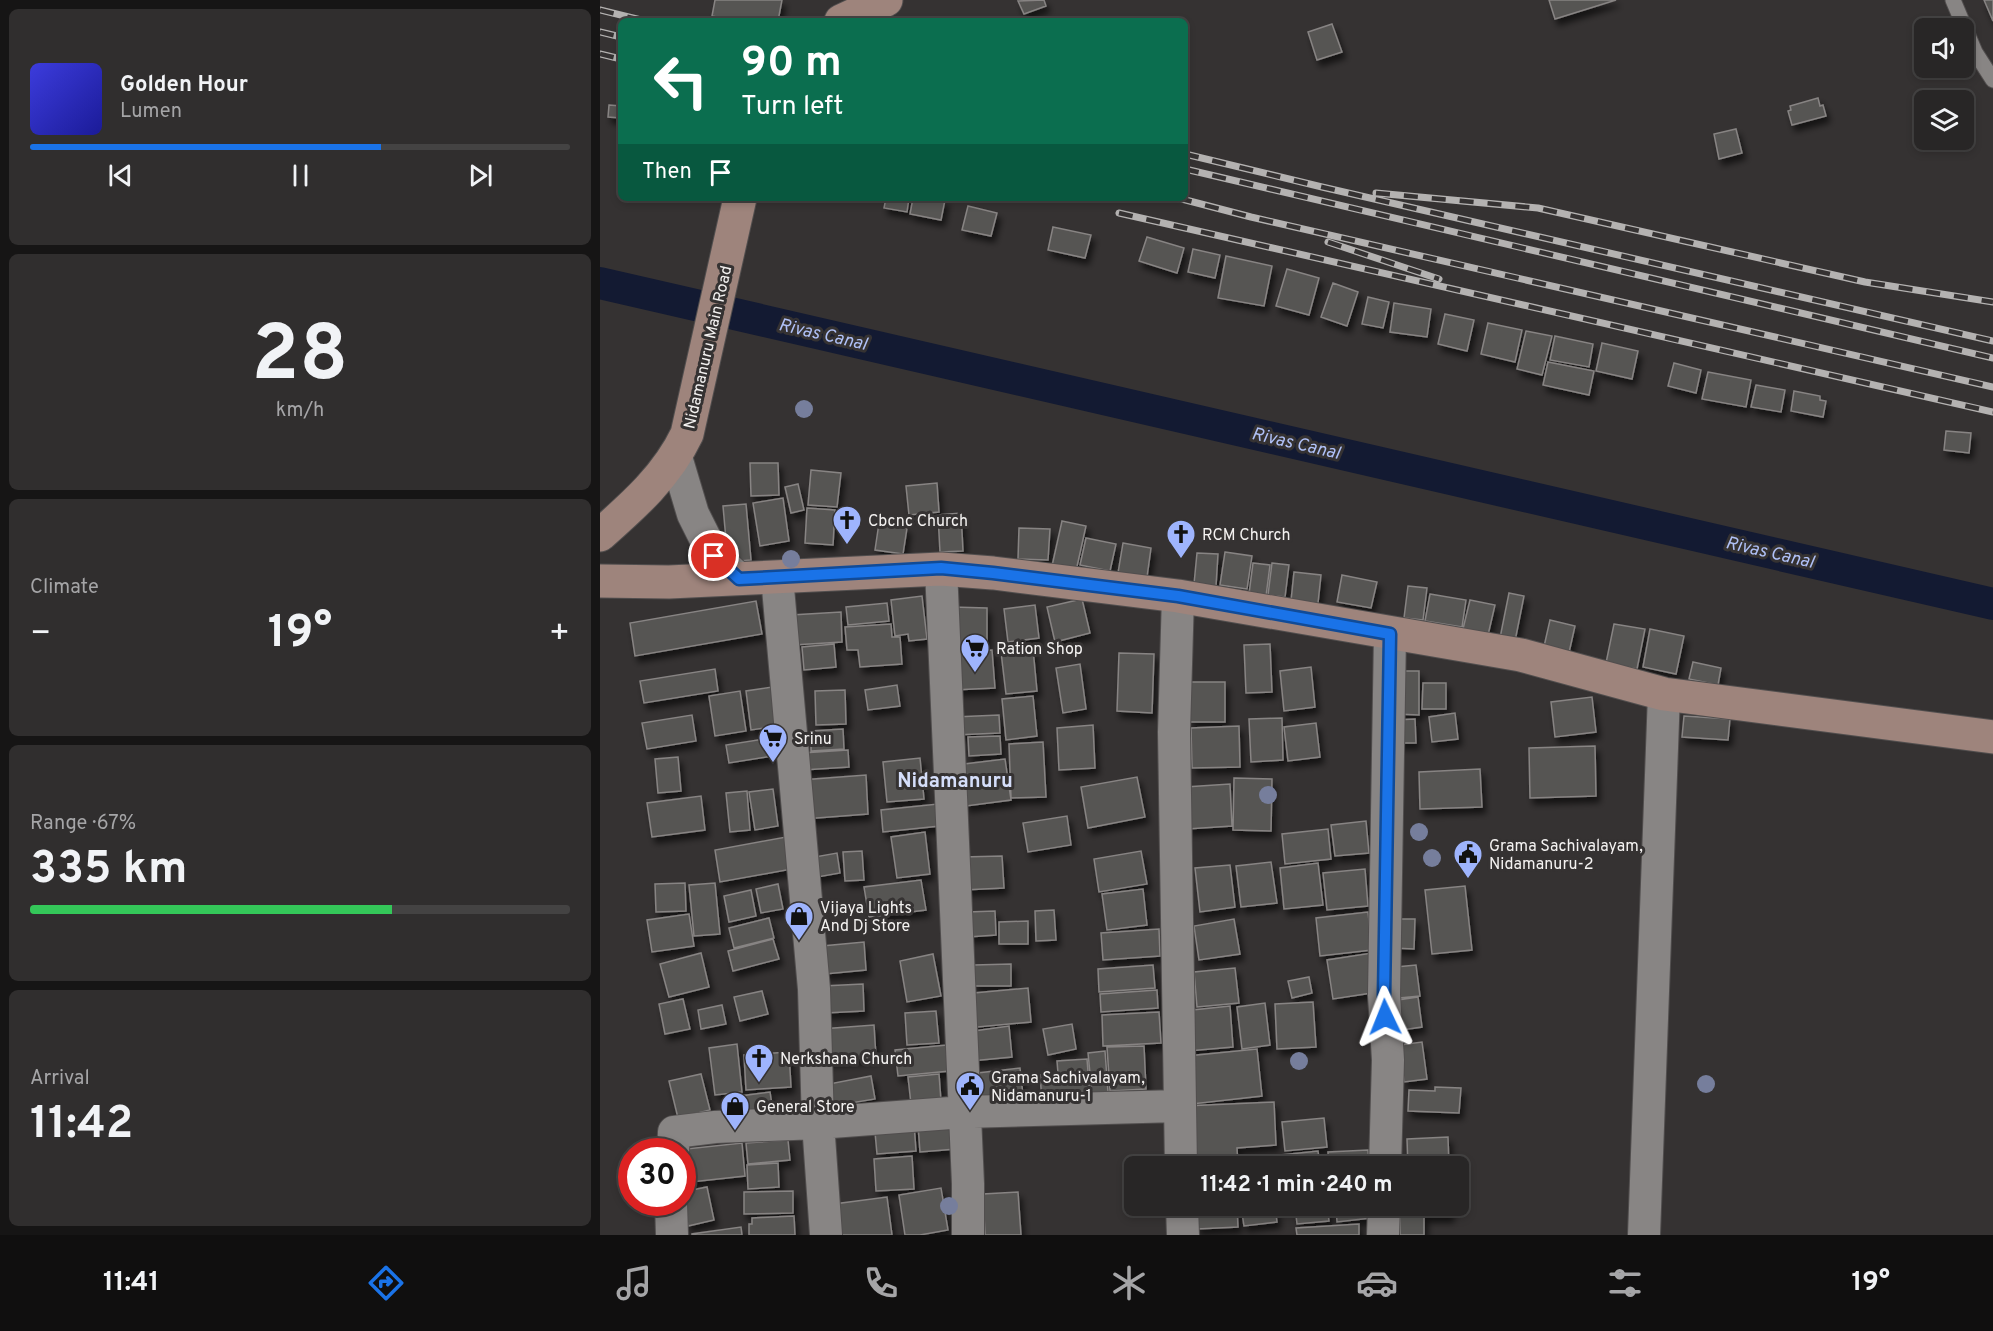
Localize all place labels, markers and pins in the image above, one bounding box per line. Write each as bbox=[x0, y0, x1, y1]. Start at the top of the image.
church icon: Cbcnc Church bbox=[831, 504, 863, 546]
place label: Cbcnc Church bbox=[868, 512, 968, 532]
church icon: RCM Church bbox=[1165, 518, 1197, 560]
place label: RCM Church bbox=[1202, 526, 1291, 546]
pin bbox=[688, 530, 739, 581]
supermarket icon: Ration Shop bbox=[959, 632, 991, 674]
place label: Ration Shop bbox=[996, 640, 1083, 660]
supermarket icon: Srinu bbox=[757, 722, 789, 764]
place label: Srinu bbox=[794, 730, 832, 750]
place label: Grama Sachivalayam, Nidamanuru-2 bbox=[1489, 837, 1643, 875]
public building icon: Grama Sachivalayam, Nidamanuru-2 bbox=[1452, 838, 1484, 880]
place label: Vijaya Lights And Dj Store bbox=[820, 899, 912, 937]
shop icon: Vijaya Lights And Dj Store bbox=[783, 900, 815, 942]
church icon: Nerkshana Church bbox=[743, 1042, 775, 1084]
place label: Nerkshana Church bbox=[780, 1050, 912, 1070]
place label: Grama Sachivalayam, Nidamanuru-1 bbox=[991, 1069, 1145, 1107]
public building icon: Grama Sachivalayam, Nidamanuru-1 bbox=[954, 1070, 986, 1112]
shop icon: General Store bbox=[719, 1090, 751, 1132]
place label: General Store bbox=[756, 1098, 855, 1118]

